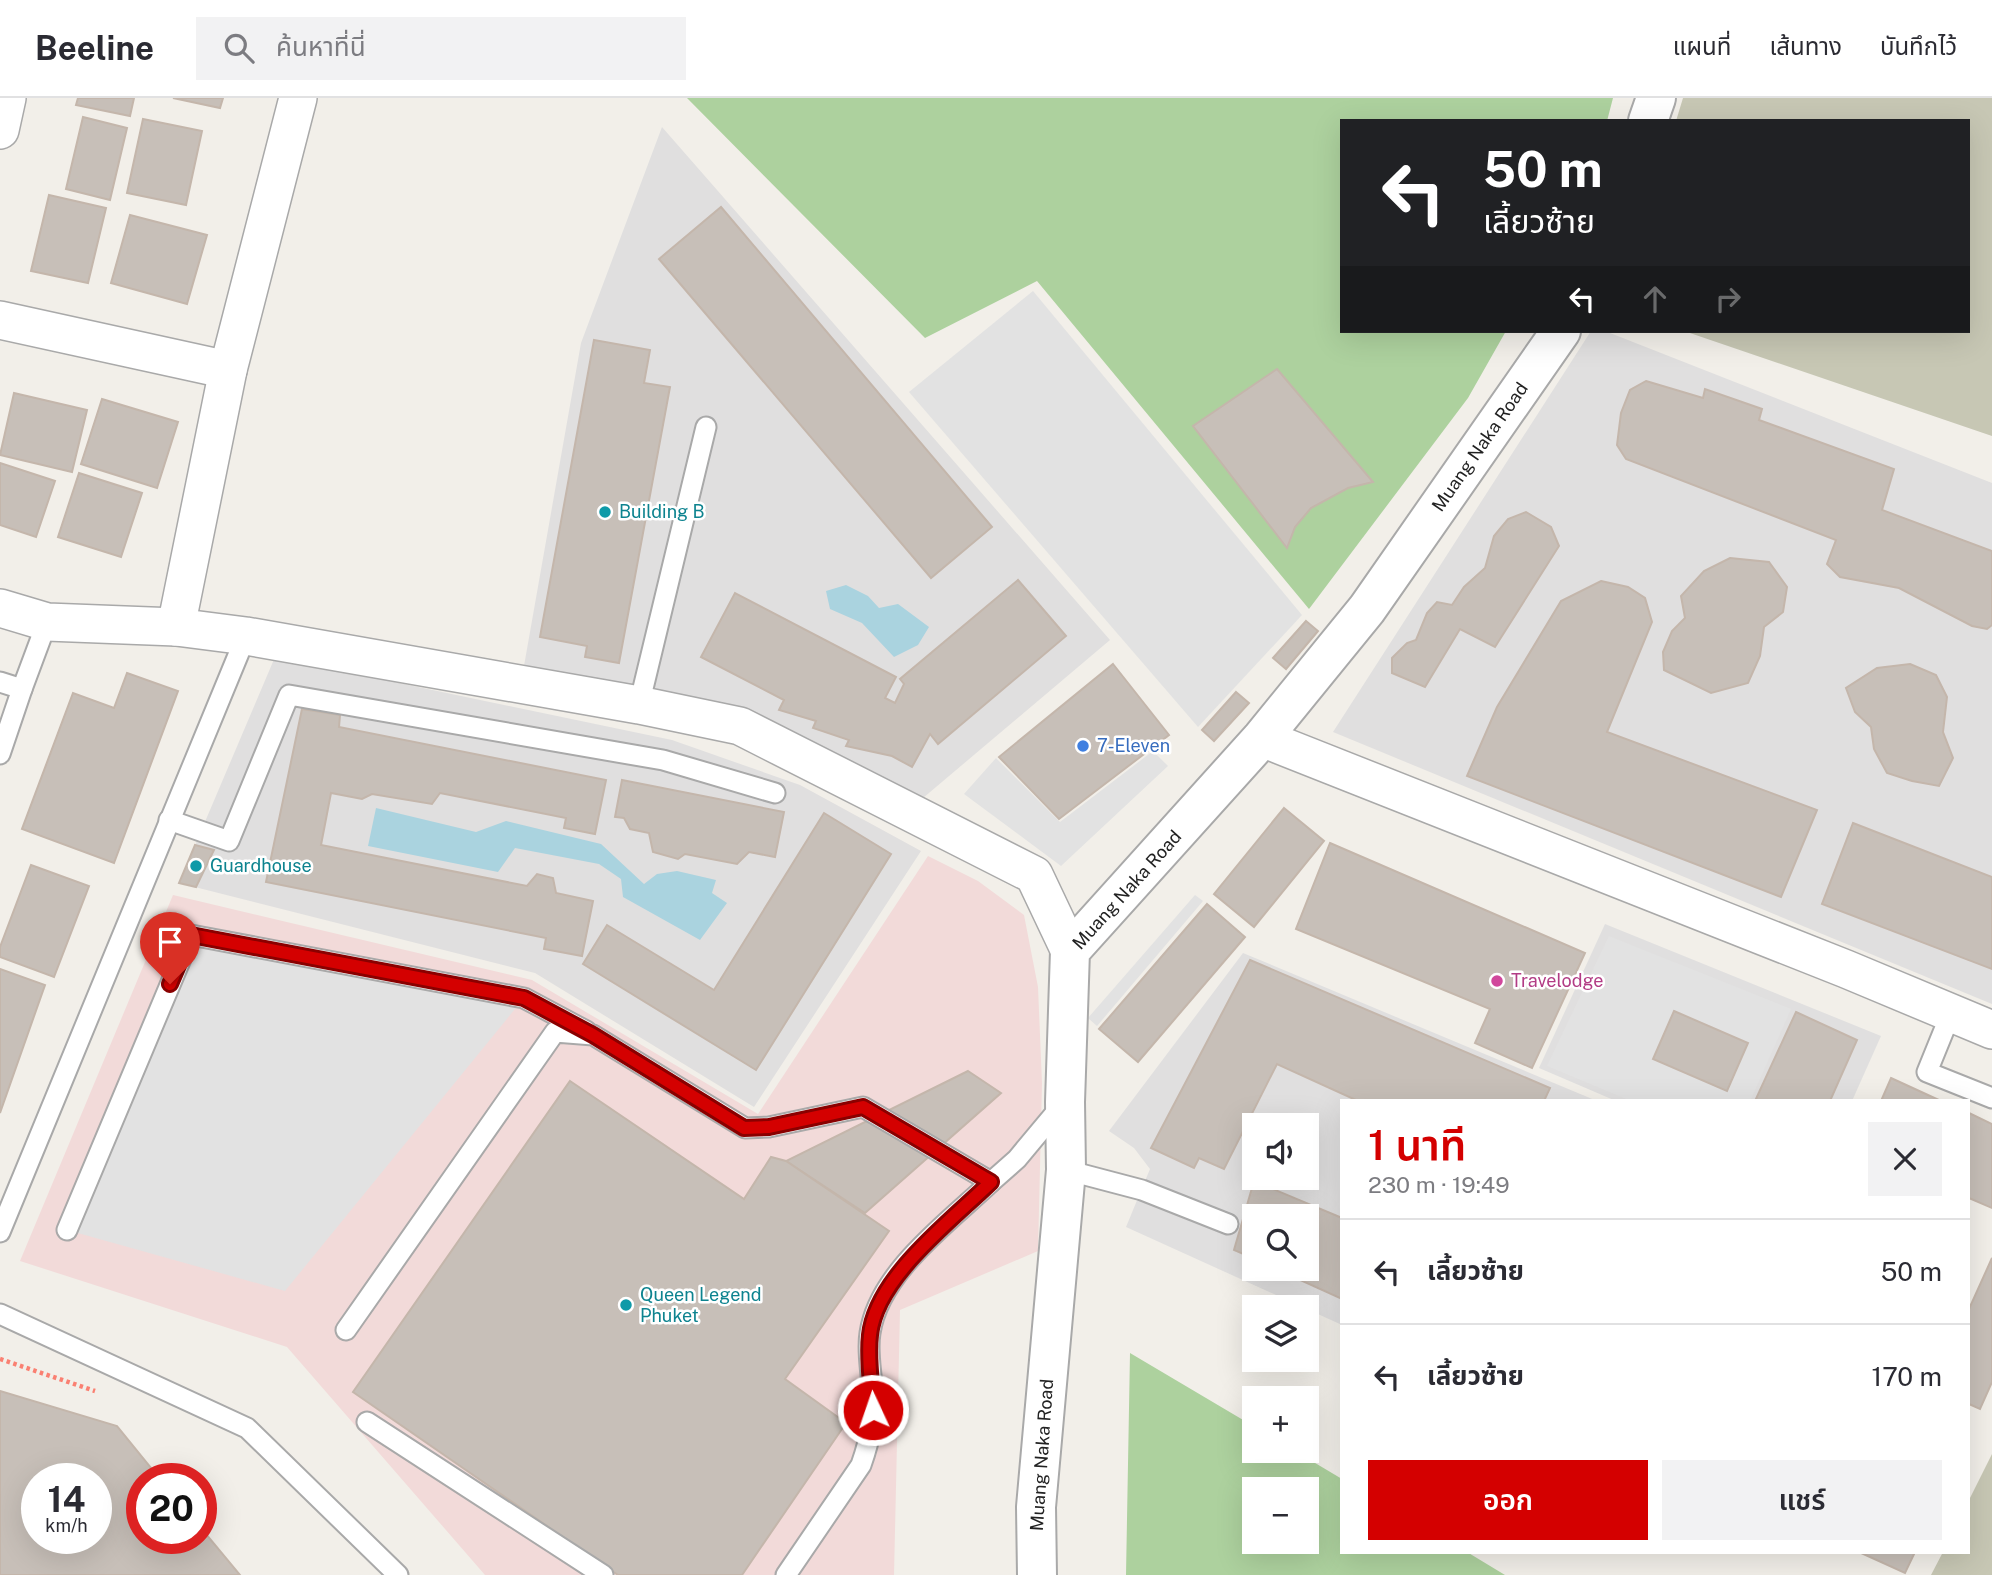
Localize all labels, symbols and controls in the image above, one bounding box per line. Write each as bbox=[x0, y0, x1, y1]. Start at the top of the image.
search box bbox=[196, 17, 686, 80]
text: Beeline bbox=[35, 29, 154, 67]
icon: search bbox=[220, 29, 258, 67]
text: ค้นหาที่นี่ bbox=[276, 31, 366, 62]
text: แผนที่ bbox=[1673, 32, 1731, 60]
text: เส้นทาง bbox=[1769, 32, 1842, 60]
text: บันทึกไว้ bbox=[1880, 32, 1957, 60]
text: 50 m bbox=[1483, 140, 1603, 198]
icon: left bbox=[1368, 147, 1459, 238]
text: เลี้ยวซ้าย bbox=[1483, 203, 1595, 240]
icon: left bbox=[1563, 280, 1601, 318]
icon: ahead bbox=[1636, 280, 1674, 318]
icon: right bbox=[1709, 280, 1747, 318]
street label: Muang Naka Road bbox=[1427, 378, 1532, 515]
place label: Building B bbox=[619, 501, 705, 522]
marker: Building B bbox=[597, 504, 613, 520]
place label: 7-Eleven bbox=[1097, 735, 1170, 756]
marker: 7-Eleven bbox=[1075, 738, 1091, 754]
street label: Muang Naka Road bbox=[1068, 826, 1185, 953]
place label: Guardhouse bbox=[210, 855, 312, 876]
marker: Guardhouse bbox=[188, 858, 204, 874]
pin bbox=[140, 912, 200, 984]
icon: arrive bbox=[151, 923, 189, 961]
place label: Travelodge bbox=[1511, 970, 1604, 991]
marker: Travelodge bbox=[1489, 973, 1505, 989]
map controls bbox=[1242, 1113, 1319, 1554]
button: sound bbox=[1242, 1113, 1319, 1190]
text: 1 นาที bbox=[1368, 1120, 1466, 1169]
button: close bbox=[1868, 1122, 1942, 1196]
text: 230 m · 19:49 bbox=[1368, 1171, 1510, 1198]
button: search bbox=[1242, 1204, 1319, 1281]
icon: left bbox=[1368, 1253, 1406, 1291]
text: เลี้ยวซ้าย bbox=[1427, 1255, 1524, 1286]
text: 50 m bbox=[1881, 1256, 1942, 1287]
place label: Queen Legend Phuket bbox=[640, 1284, 761, 1326]
button: layers bbox=[1242, 1295, 1319, 1372]
marker: Queen Legend Phuket bbox=[618, 1297, 634, 1313]
icon: left bbox=[1368, 1358, 1406, 1396]
text: เลี้ยวซ้าย bbox=[1427, 1360, 1524, 1391]
text: 170 m bbox=[1872, 1361, 1942, 1392]
position arrow bbox=[836, 1373, 910, 1447]
street label: Muang Naka Road bbox=[1026, 1378, 1057, 1532]
button: + bbox=[1242, 1386, 1319, 1463]
button: ออก bbox=[1368, 1460, 1648, 1540]
button: แชร์ bbox=[1662, 1460, 1942, 1540]
speed limit sign: 20 bbox=[126, 1463, 217, 1554]
button: − bbox=[1242, 1477, 1319, 1554]
text: 14 bbox=[48, 1479, 85, 1520]
text: km/h bbox=[45, 1515, 88, 1536]

